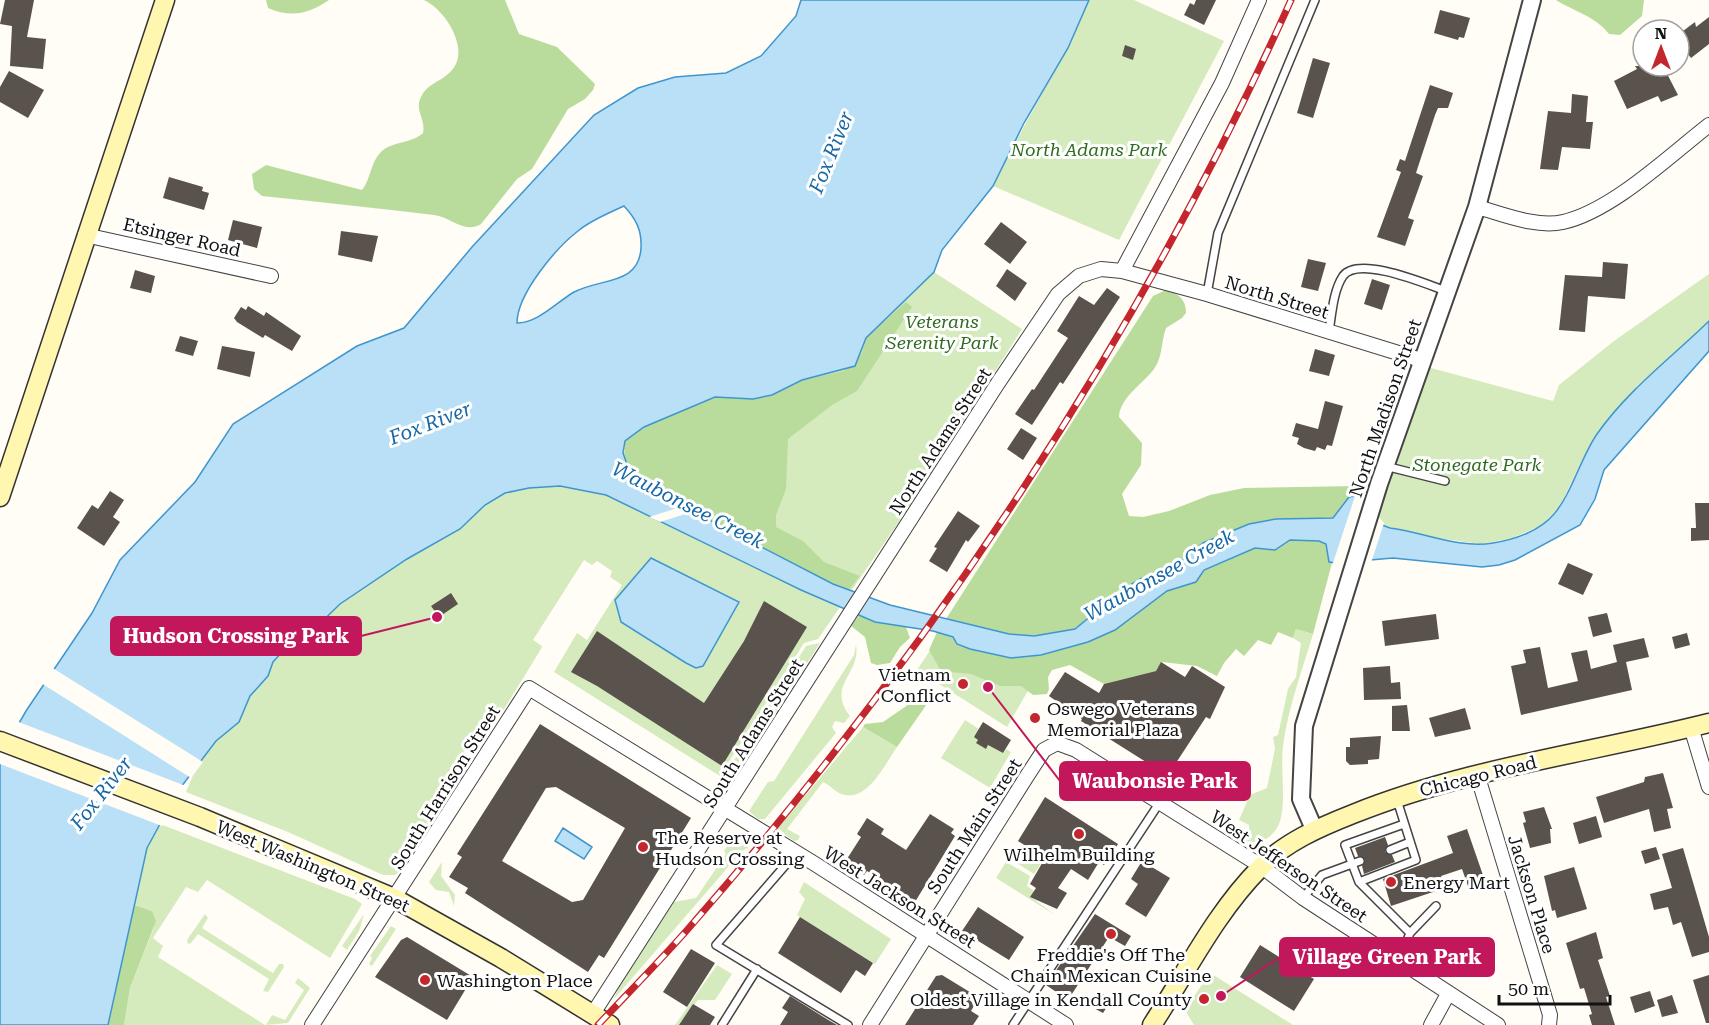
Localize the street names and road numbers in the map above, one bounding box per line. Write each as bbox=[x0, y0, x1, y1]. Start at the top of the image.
street label: Etsinger Road bbox=[121, 213, 243, 261]
street label: North Street bbox=[1223, 271, 1332, 323]
street label: North Madison Street bbox=[1345, 316, 1425, 500]
street label: North Adams Street bbox=[885, 363, 995, 518]
street label: South Adams Street bbox=[699, 654, 808, 811]
street label: South Harrison Street bbox=[386, 701, 504, 873]
street label: Chicago Road bbox=[1417, 751, 1539, 801]
street label: South Main Street bbox=[922, 754, 1026, 898]
street label: West Jefferson Street bbox=[1207, 806, 1372, 926]
street label: West Washington Street bbox=[213, 816, 413, 916]
street label: Jackson Place bbox=[1504, 832, 1560, 956]
street label: West Jackson Street bbox=[820, 842, 980, 952]

